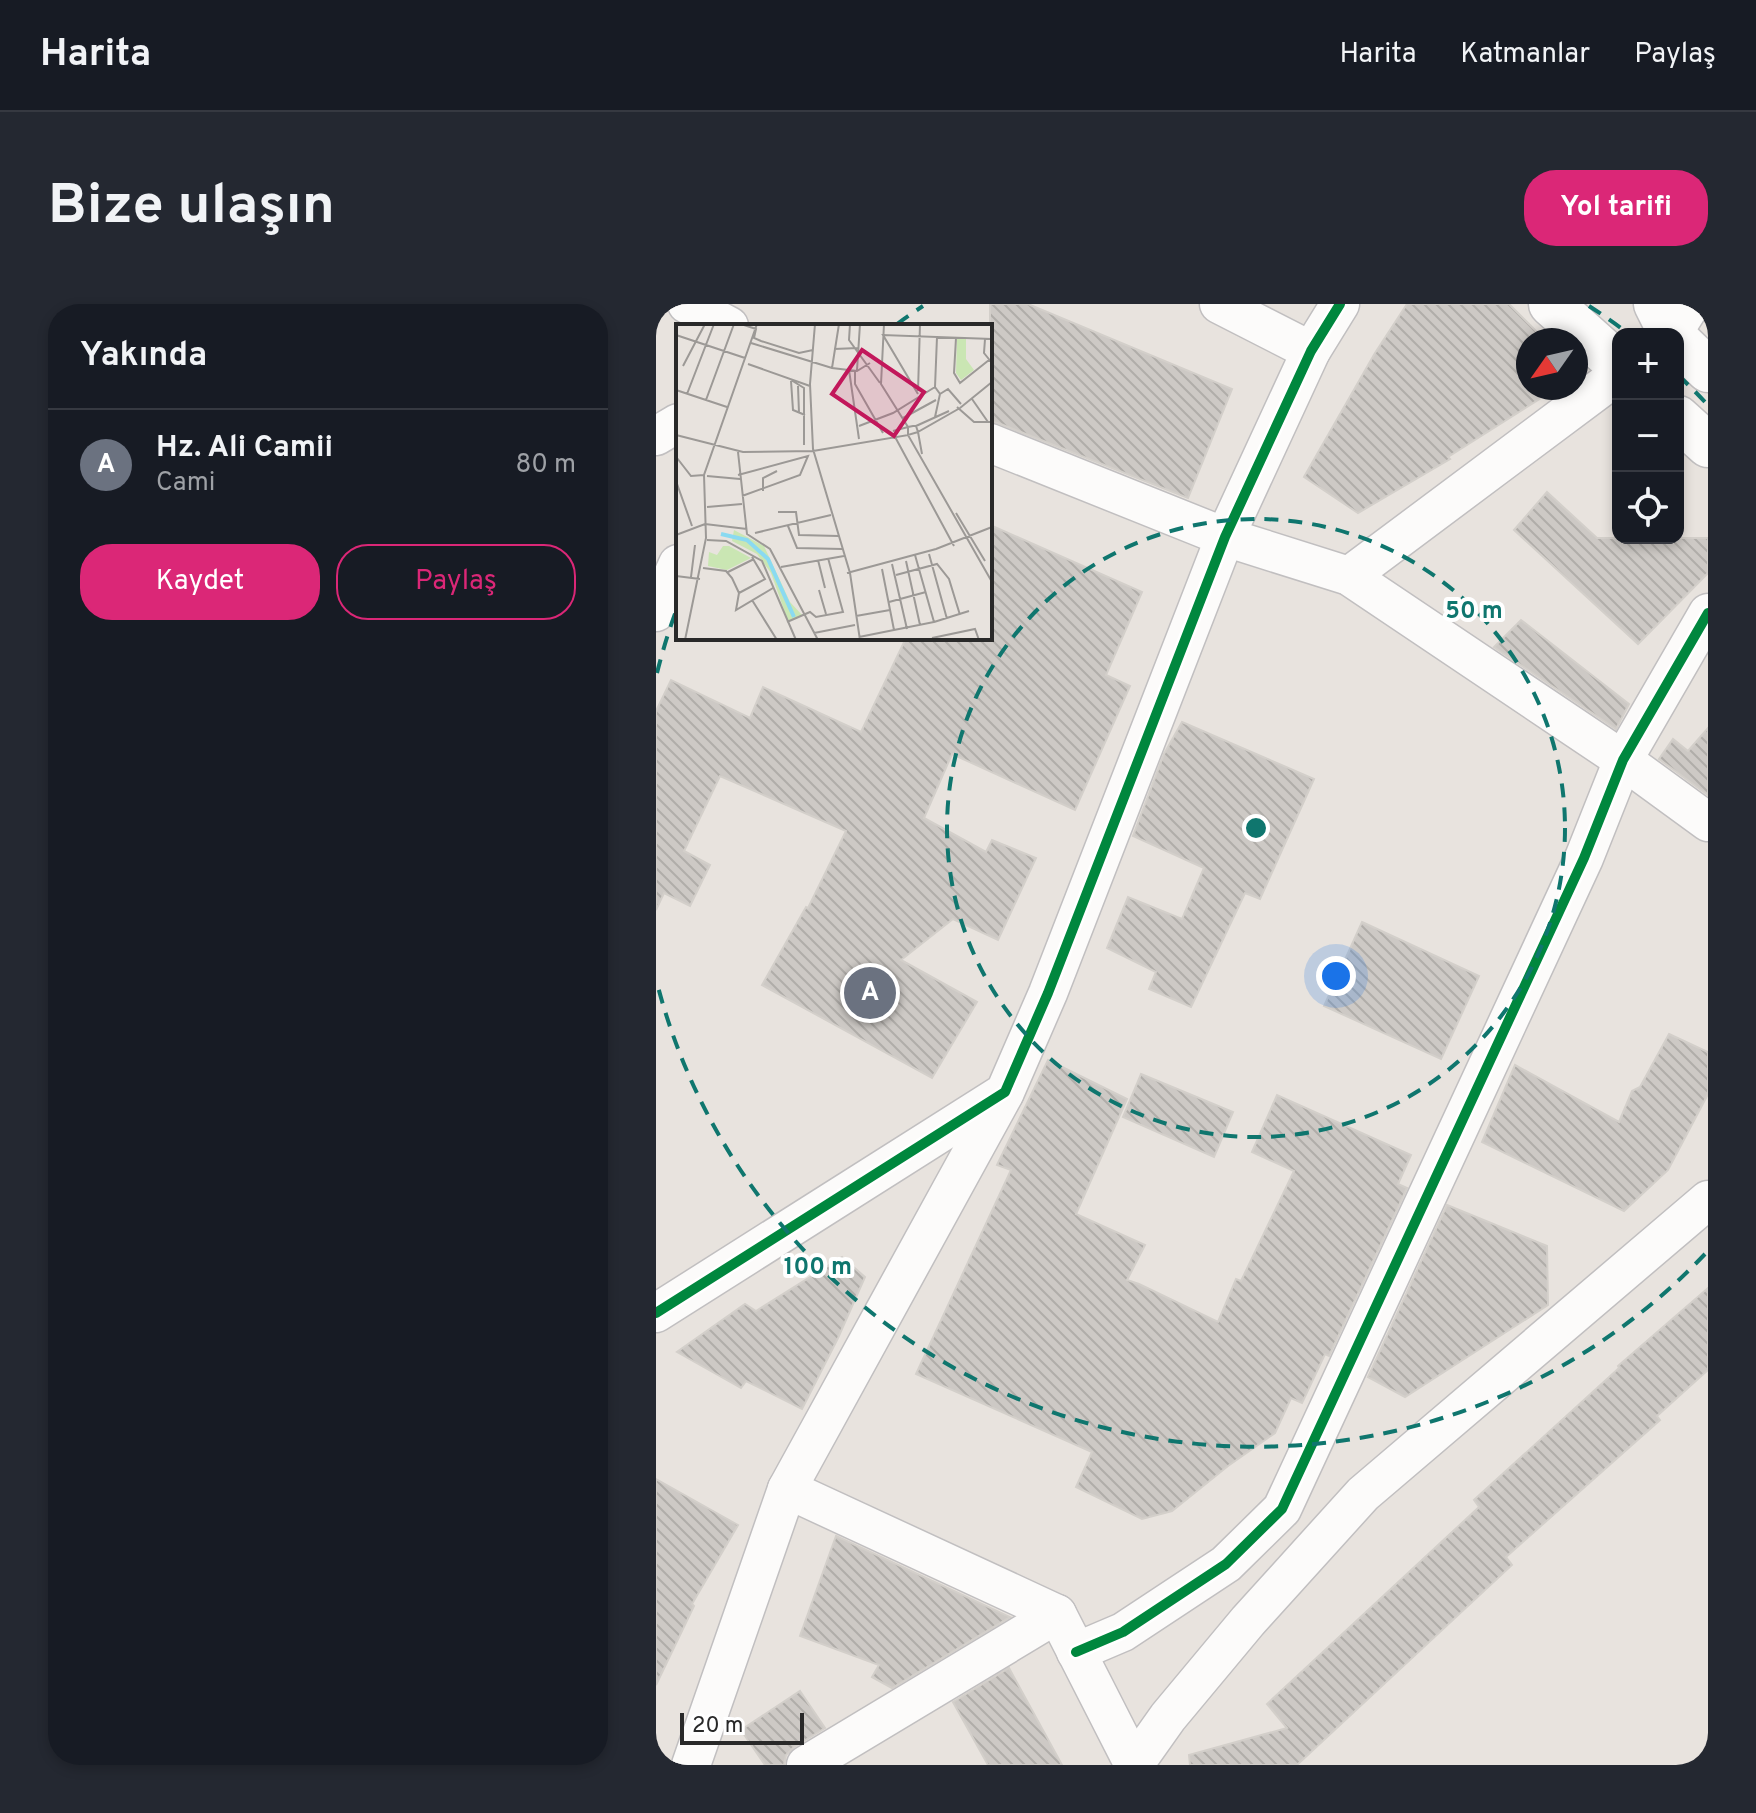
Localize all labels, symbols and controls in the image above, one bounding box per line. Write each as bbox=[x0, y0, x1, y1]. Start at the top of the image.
text: Harita bbox=[40, 31, 151, 80]
text: Harita bbox=[1340, 37, 1416, 73]
text: Katmanlar bbox=[1460, 37, 1590, 73]
text: Paylaş bbox=[1634, 37, 1716, 73]
button: Yol tarifi bbox=[1524, 170, 1708, 246]
text: Bize ulaşın bbox=[48, 173, 335, 243]
inset map bbox=[676, 324, 992, 640]
north arrow bbox=[1516, 328, 1588, 400]
map controls bbox=[1612, 328, 1684, 544]
button: + bbox=[1612, 328, 1684, 400]
text: Yakında bbox=[80, 335, 207, 378]
button: − bbox=[1612, 400, 1684, 472]
text: Hz. Ali Camii bbox=[156, 430, 333, 467]
text: A bbox=[97, 449, 115, 482]
text: 80 m bbox=[516, 449, 576, 482]
text: Cami bbox=[156, 467, 215, 500]
button: locate bbox=[1612, 472, 1684, 544]
button: Kaydet bbox=[80, 544, 320, 620]
button: Paylaş bbox=[336, 544, 576, 620]
text: 50 m bbox=[1445, 597, 1503, 627]
centre of rings bbox=[1242, 814, 1270, 842]
your location bbox=[1316, 956, 1356, 996]
pin: A bbox=[844, 963, 896, 1023]
text: 100 m bbox=[784, 1253, 852, 1283]
scale bar bbox=[680, 1709, 804, 1745]
text: 20 m bbox=[692, 1713, 743, 1740]

